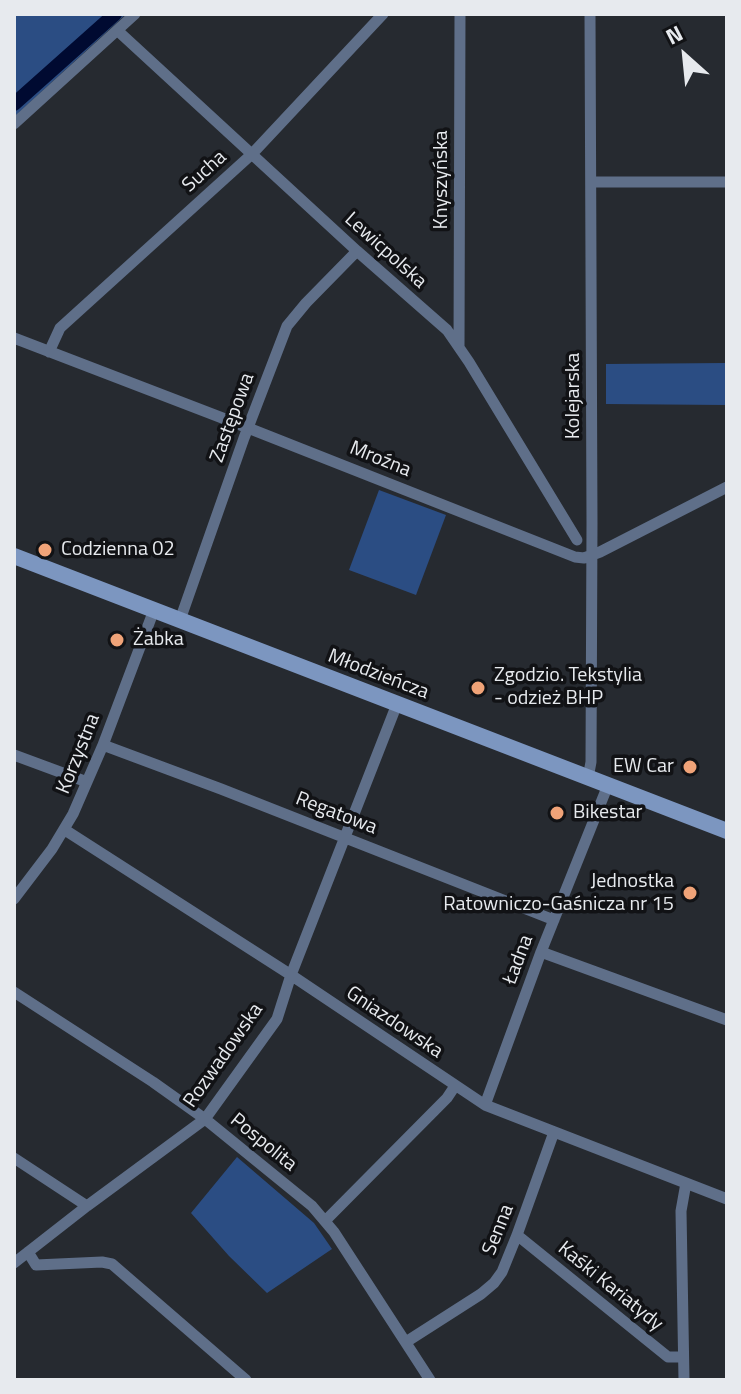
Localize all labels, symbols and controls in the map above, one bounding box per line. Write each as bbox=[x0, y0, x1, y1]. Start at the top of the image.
north arrow bbox=[645, 16, 725, 96]
text: N bbox=[660, 16, 689, 53]
street label: Knyszyńska bbox=[430, 130, 454, 230]
street label: Sucha bbox=[178, 146, 232, 198]
street label: Lewicpolska bbox=[339, 208, 431, 294]
street label: Kolejarska bbox=[562, 353, 586, 439]
street label: Zastępowa bbox=[206, 370, 260, 466]
street label: Mroźna bbox=[346, 437, 414, 483]
place label: Codzienna 02 bbox=[61, 538, 175, 562]
marker: Codzienna 02 bbox=[36, 541, 54, 559]
place label: Żabka bbox=[133, 628, 184, 652]
marker: Żabka bbox=[108, 631, 126, 649]
street label: Młodzieńcza bbox=[324, 645, 432, 705]
place label: Zgodzio. Tekstylia - odzież BHP bbox=[494, 664, 642, 711]
marker: Zgodzio. Tekstylia - odzież BHP bbox=[469, 679, 487, 697]
street label: Korzystna bbox=[52, 710, 106, 798]
place label: EW Car bbox=[613, 755, 674, 779]
marker: EW Car bbox=[681, 758, 699, 776]
street label: Regatowa bbox=[292, 788, 380, 840]
place label: Bikestar bbox=[573, 801, 642, 825]
marker: Bikestar bbox=[548, 804, 566, 822]
place label: Jednostka Ratowniczo-Gaśnicza nr 15 bbox=[443, 870, 674, 917]
marker: Jednostka Ratowniczo-Gaśnicza nr 15 bbox=[681, 884, 699, 902]
street label: Ładna bbox=[499, 932, 539, 988]
street label: Gniazdowska bbox=[341, 982, 447, 1064]
street label: Rozwadowska bbox=[179, 999, 269, 1113]
street label: Pospolita bbox=[225, 1109, 301, 1177]
street label: Senna bbox=[478, 1201, 520, 1259]
street label: Kaśki Kariatydy bbox=[553, 1237, 667, 1337]

